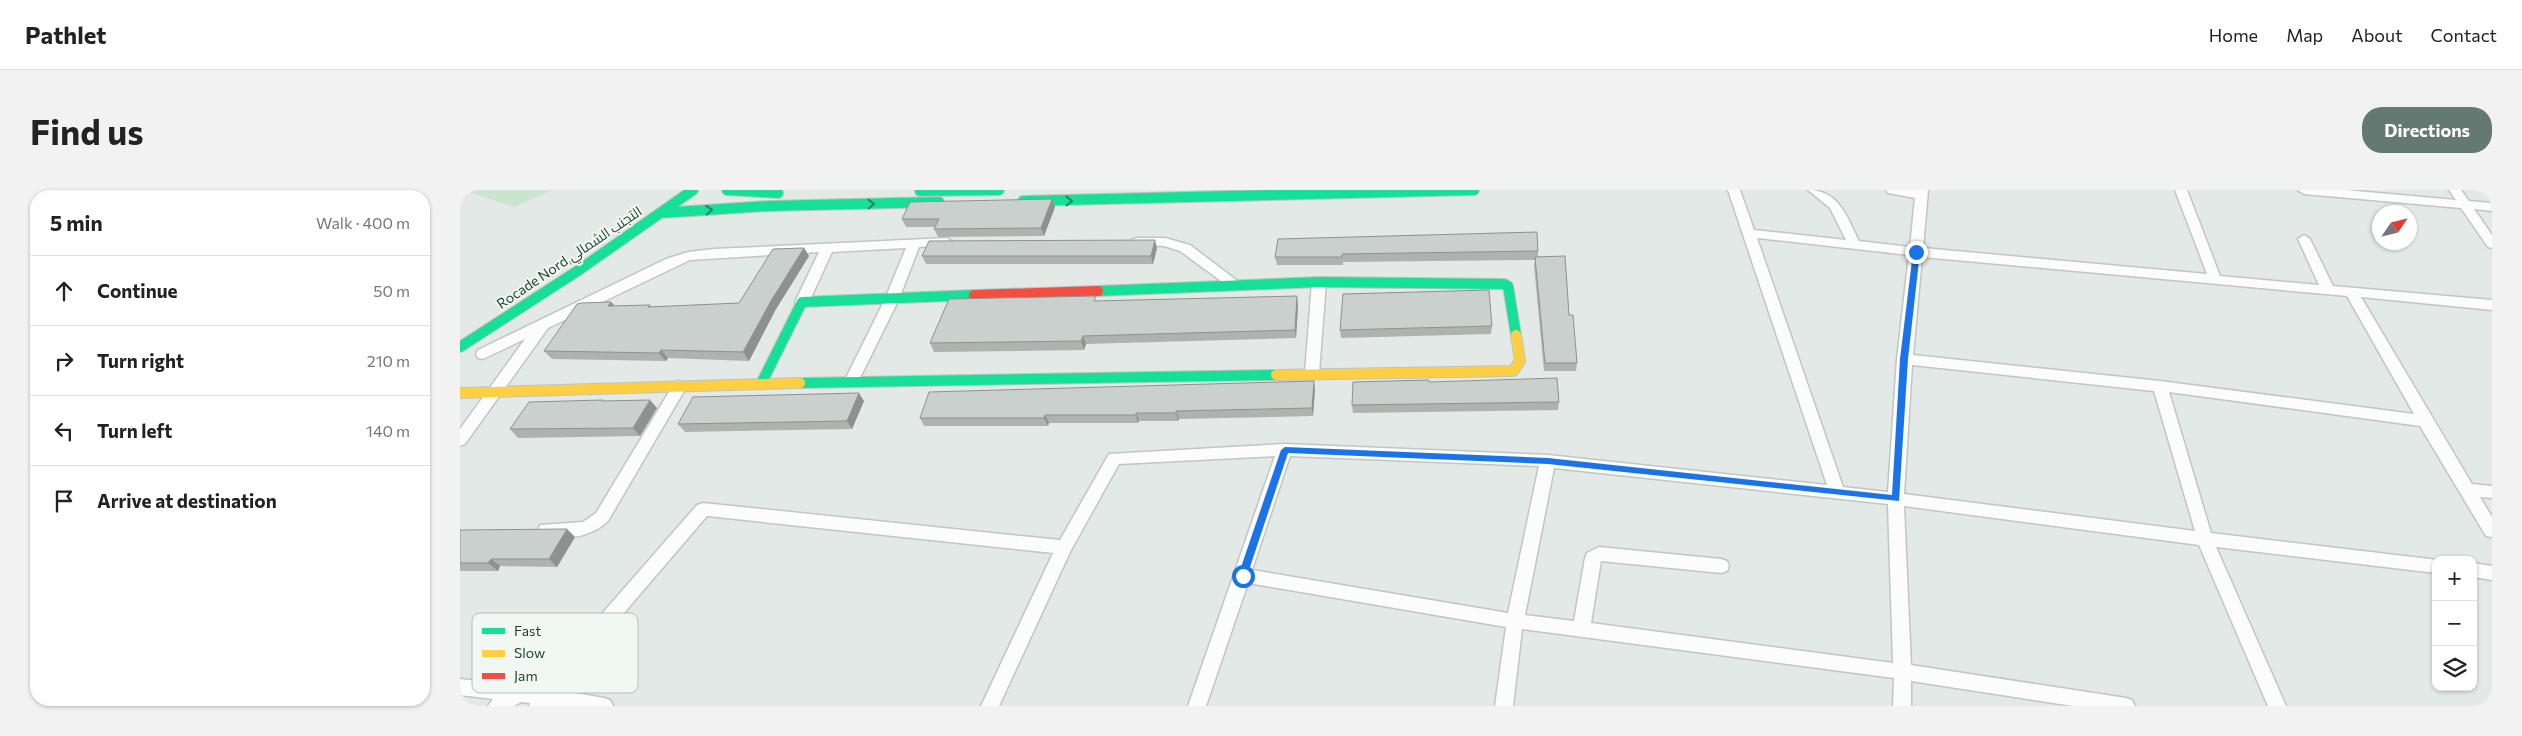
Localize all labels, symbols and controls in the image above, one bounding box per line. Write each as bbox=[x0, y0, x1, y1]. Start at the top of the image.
text: Pathlet bbox=[25, 20, 106, 49]
text: Home bbox=[2209, 24, 2258, 46]
text: Map bbox=[2286, 24, 2323, 46]
text: About bbox=[2351, 24, 2403, 46]
text: Contact bbox=[2431, 24, 2497, 46]
button: Directions bbox=[2362, 107, 2492, 153]
text: Find us bbox=[30, 109, 144, 152]
one-way arrow bbox=[1065, 195, 1073, 206]
one-way arrow bbox=[867, 198, 875, 209]
street label: Rocade Nord,التجنب الشمالي bbox=[493, 202, 647, 315]
one-way arrow bbox=[705, 205, 713, 216]
north arrow bbox=[2372, 205, 2417, 250]
text: 5 min bbox=[50, 210, 103, 235]
text: Walk · 400 m bbox=[316, 213, 410, 232]
route end bbox=[1905, 241, 1928, 264]
icon: ahead bbox=[50, 277, 78, 305]
text: Continue bbox=[97, 279, 177, 302]
text: 50 m bbox=[373, 281, 410, 300]
icon: right bbox=[50, 347, 78, 375]
text: Turn right bbox=[97, 349, 184, 372]
text: 210 m bbox=[367, 351, 410, 370]
icon: left bbox=[50, 417, 78, 445]
text: Turn left bbox=[97, 419, 172, 442]
text: 140 m bbox=[366, 421, 410, 440]
icon: arrive bbox=[50, 487, 78, 515]
text: Arrive at destination bbox=[97, 489, 277, 512]
map controls bbox=[2432, 556, 2477, 691]
button: + bbox=[2432, 556, 2477, 601]
route start bbox=[1232, 565, 1255, 588]
button: − bbox=[2432, 601, 2477, 646]
legend bbox=[472, 613, 638, 693]
text: Fast bbox=[514, 622, 541, 639]
text: Slow bbox=[514, 644, 545, 661]
button: layers bbox=[2432, 646, 2477, 691]
text: Jam bbox=[514, 667, 538, 684]

